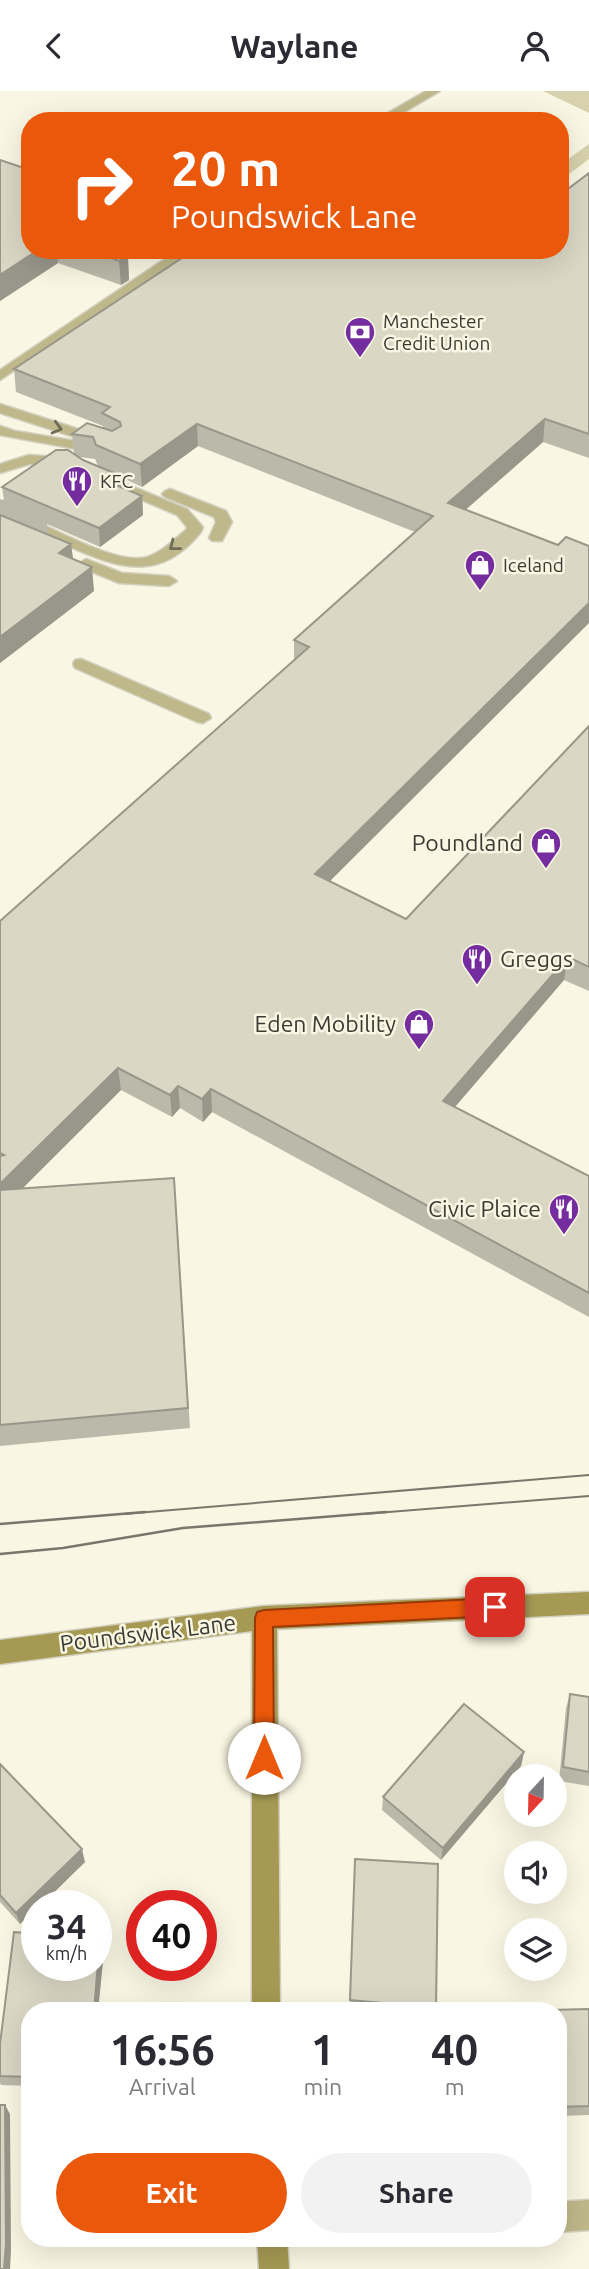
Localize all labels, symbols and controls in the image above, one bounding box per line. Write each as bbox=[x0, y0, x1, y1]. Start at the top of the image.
icon: back bbox=[35, 27, 73, 65]
icon: person bbox=[516, 27, 554, 65]
text: Waylane bbox=[231, 28, 358, 64]
icon: right bbox=[56, 140, 147, 231]
text: 20 m bbox=[171, 140, 280, 195]
text: Poundswick Lane bbox=[171, 198, 417, 234]
place label: Manchester Credit Union bbox=[383, 310, 490, 354]
bank icon: Manchester Credit Union bbox=[343, 315, 377, 359]
one-way arrow bbox=[51, 419, 63, 434]
restaurant icon: KFC bbox=[60, 464, 94, 508]
place label: KFC bbox=[100, 470, 134, 492]
one-way arrow bbox=[170, 538, 182, 551]
shop icon: Iceland bbox=[463, 548, 497, 592]
place label: Iceland bbox=[503, 554, 564, 576]
shop icon: Poundland bbox=[529, 826, 563, 870]
place label: Poundland bbox=[412, 830, 523, 855]
restaurant icon: Greggs bbox=[460, 942, 494, 986]
place label: Greggs bbox=[500, 946, 573, 971]
shop icon: Eden Mobility bbox=[402, 1007, 436, 1051]
place label: Eden Mobility bbox=[255, 1011, 396, 1036]
restaurant icon: Civic Plaice bbox=[547, 1192, 581, 1236]
place label: Civic Plaice bbox=[428, 1196, 541, 1221]
pin bbox=[465, 1577, 525, 1637]
icon: arrive bbox=[476, 1588, 514, 1626]
street label: Poundswick Lane bbox=[59, 1609, 237, 1656]
position arrow bbox=[227, 1721, 301, 1795]
north arrow bbox=[504, 1764, 567, 1827]
map controls bbox=[504, 1764, 567, 1981]
button: sound bbox=[504, 1841, 567, 1904]
speed limit sign: 40 bbox=[126, 1890, 217, 1981]
text: 34 bbox=[47, 1906, 86, 1946]
button: layers bbox=[504, 1918, 567, 1981]
text: km/h bbox=[46, 1943, 87, 1963]
text: 16:56 bbox=[110, 2026, 215, 2073]
text: 1 bbox=[311, 2026, 335, 2073]
text: 40 bbox=[431, 2026, 478, 2073]
text: Arrival bbox=[129, 2074, 196, 2099]
text: min bbox=[304, 2074, 342, 2099]
text: m bbox=[445, 2074, 465, 2099]
button: Exit bbox=[56, 2153, 287, 2233]
button: Share bbox=[301, 2153, 532, 2233]

